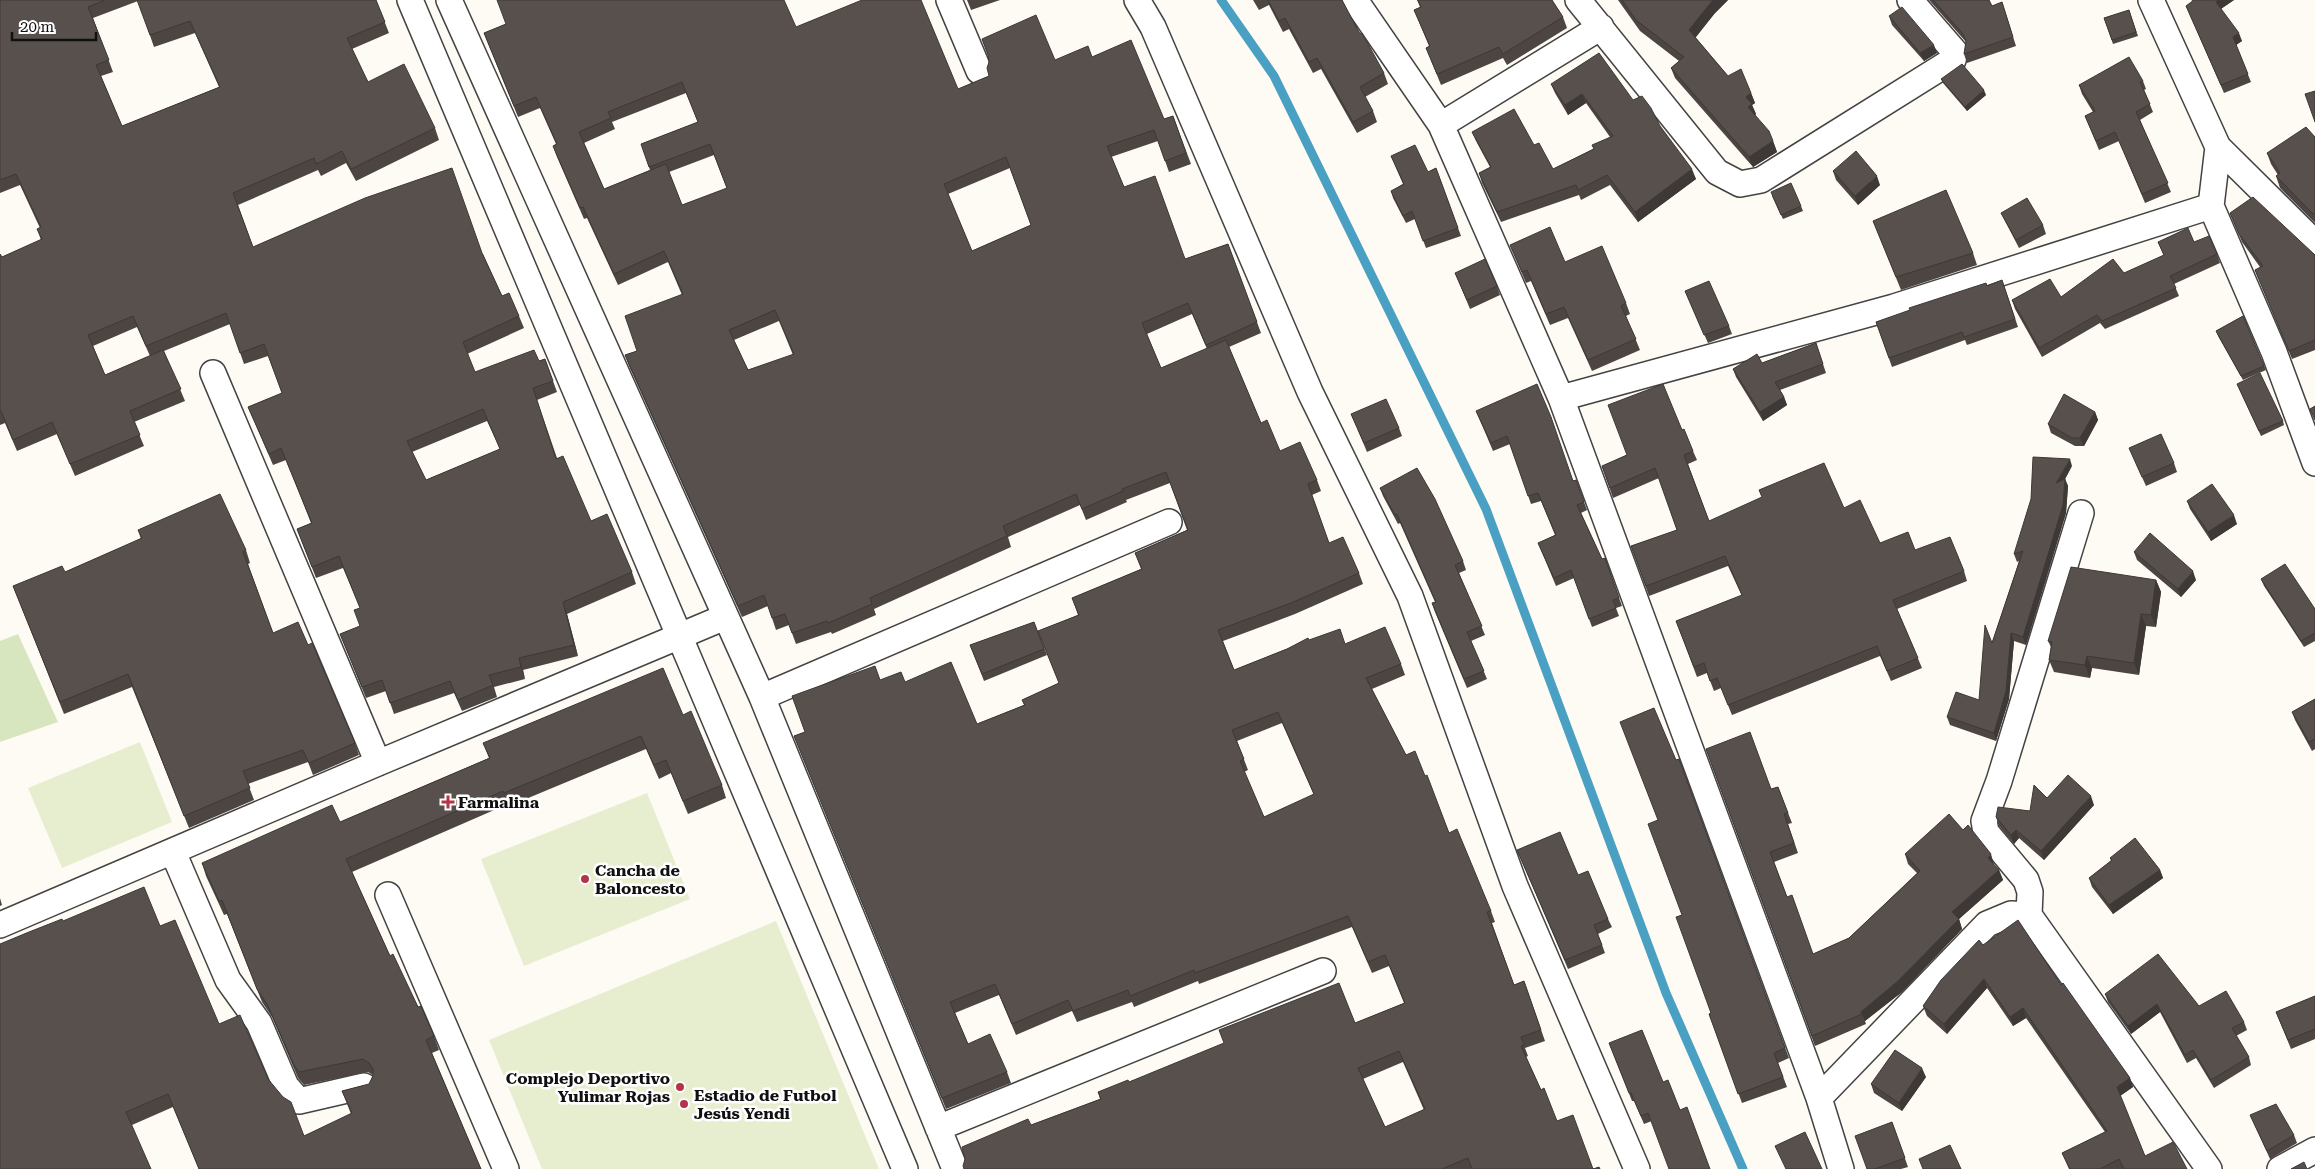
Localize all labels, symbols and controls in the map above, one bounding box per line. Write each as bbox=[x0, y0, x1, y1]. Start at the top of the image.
scale bar bbox=[12, 10, 96, 42]
text: 20 m bbox=[20, 18, 55, 36]
place label: Farmalina bbox=[458, 793, 540, 812]
marker: Farmalina bbox=[442, 796, 454, 808]
place label: Cancha de Baloncesto bbox=[595, 861, 686, 898]
marker: Cancha de Baloncesto bbox=[579, 873, 591, 885]
place label: Complejo Deportivo Yulimar Rojas bbox=[506, 1069, 670, 1106]
marker: Complejo Deportivo Yulimar Rojas bbox=[674, 1081, 686, 1093]
place label: Estadio de Futbol Jesús Yendi bbox=[694, 1086, 837, 1123]
marker: Estadio de Futbol Jesús Yendi bbox=[678, 1098, 690, 1110]

